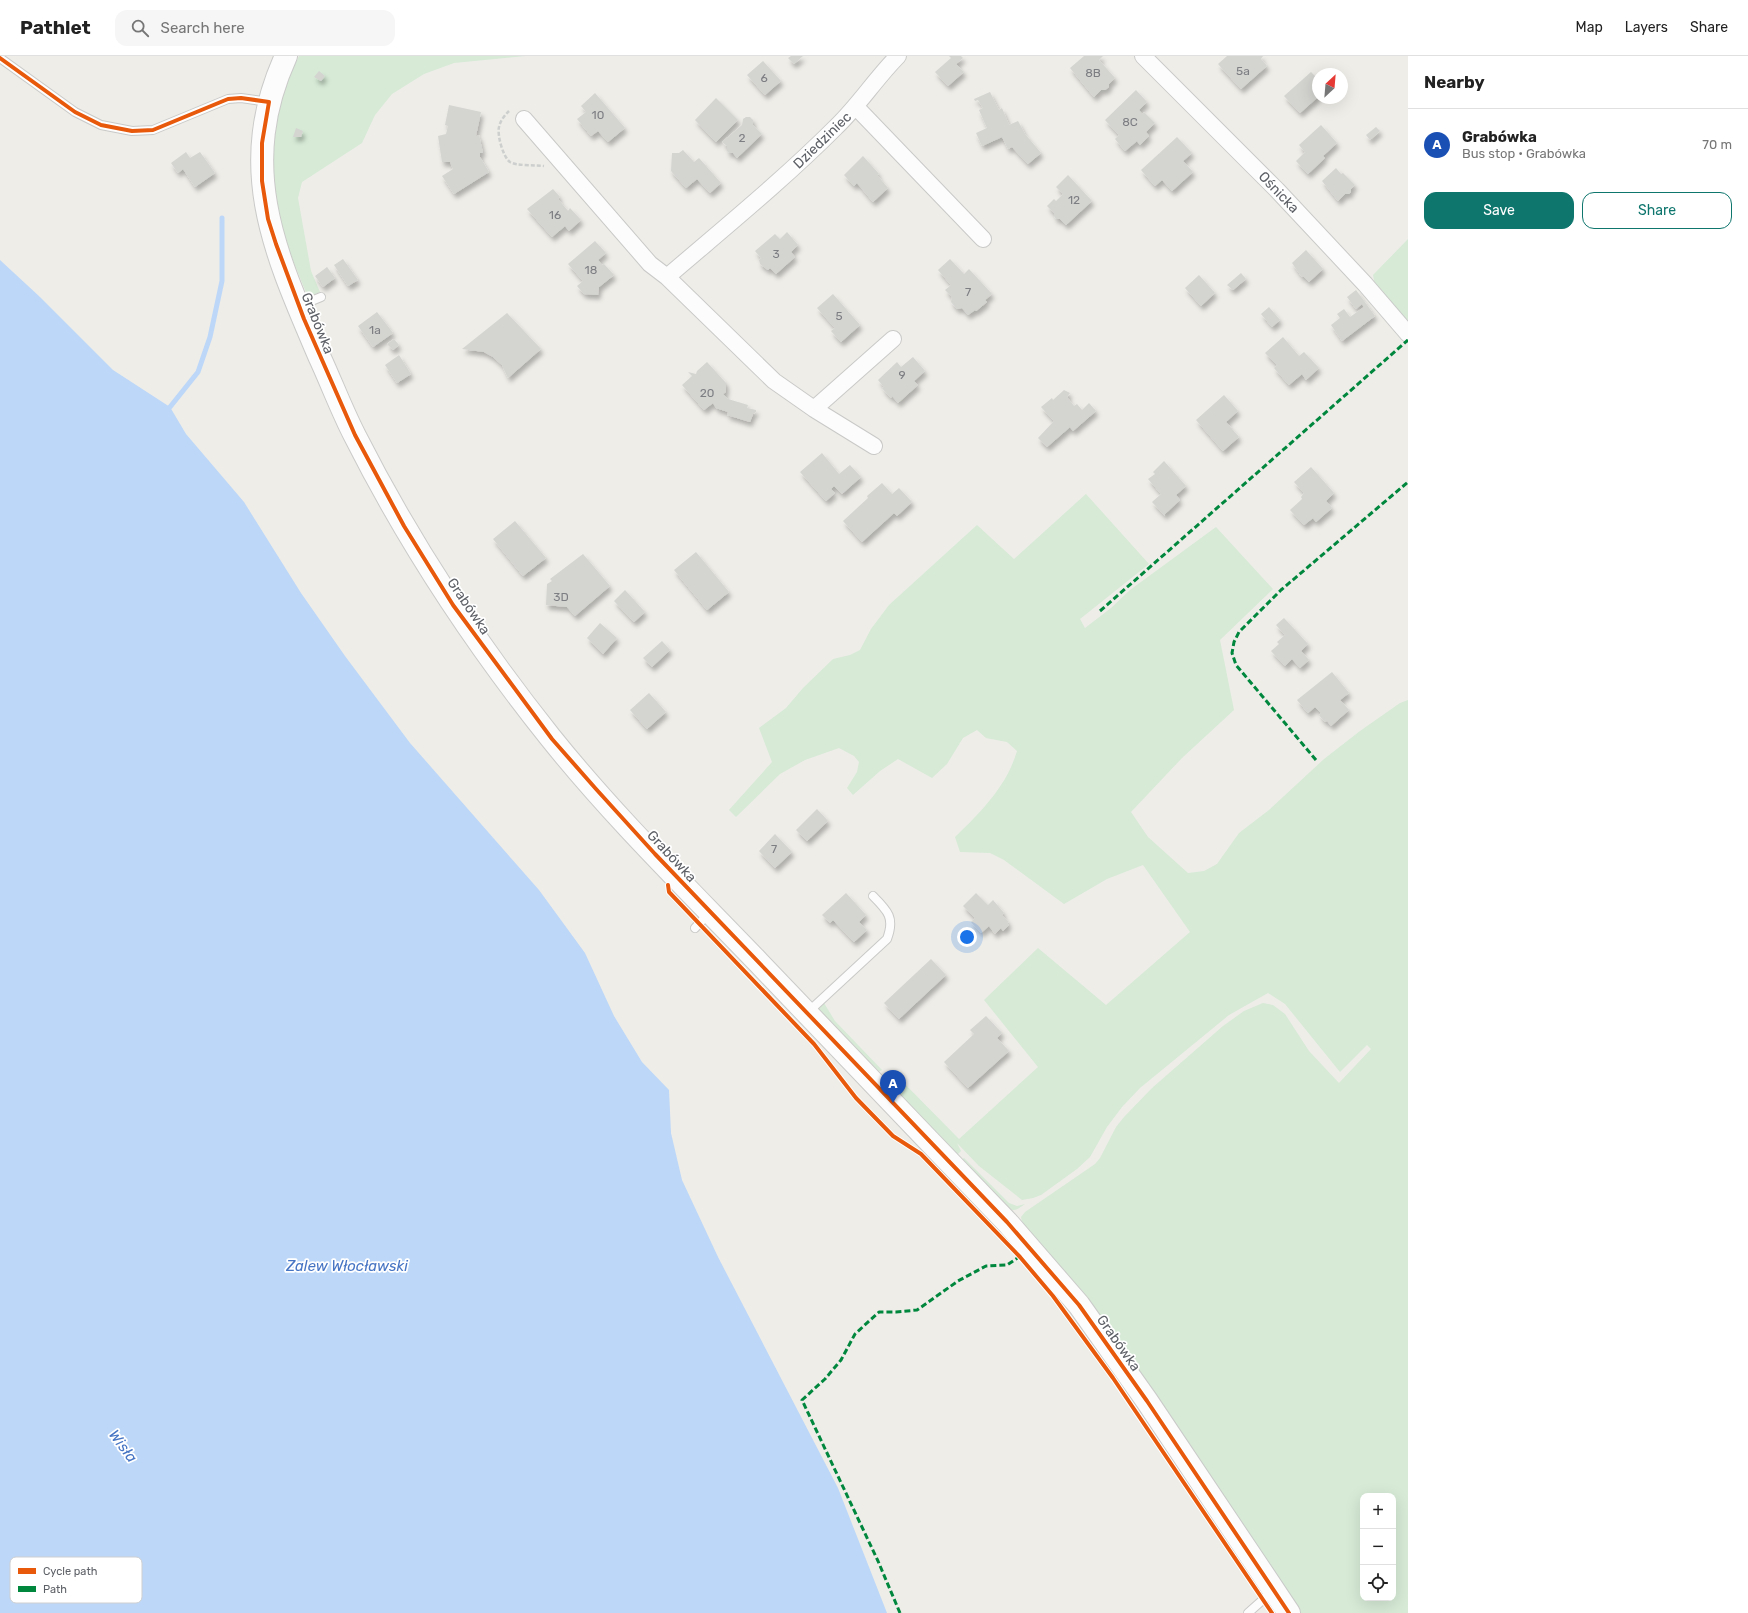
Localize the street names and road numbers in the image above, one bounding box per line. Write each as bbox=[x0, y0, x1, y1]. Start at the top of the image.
street label: Dziedziniec bbox=[790, 108, 855, 172]
street label: Ośnicka bbox=[1255, 168, 1302, 217]
street label: Grabówka bbox=[298, 290, 338, 356]
street label: Grabówka bbox=[443, 575, 494, 638]
street label: Grabówka bbox=[643, 827, 700, 886]
street label: Grabówka bbox=[1093, 1312, 1144, 1375]

